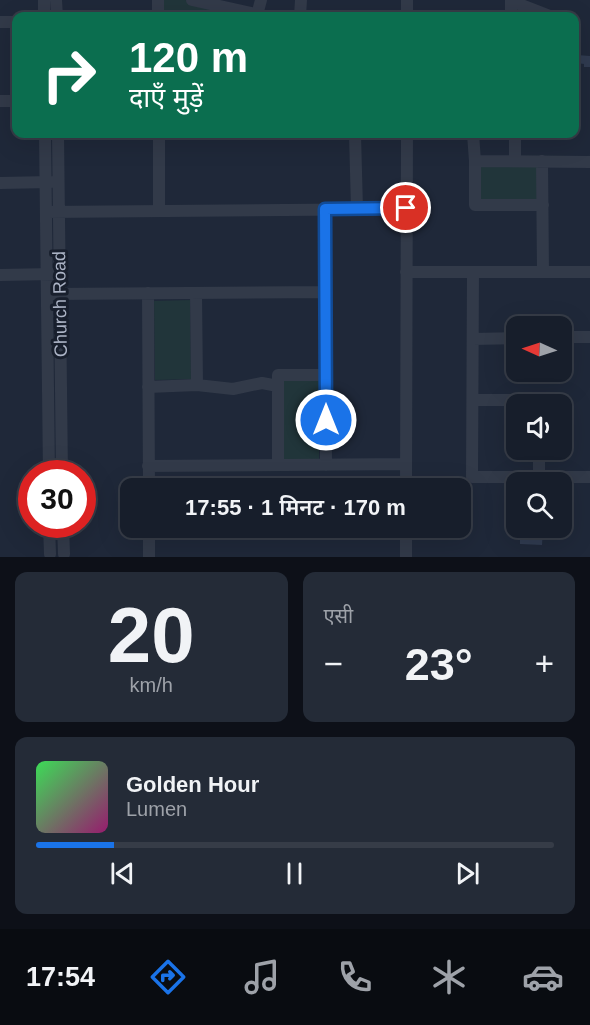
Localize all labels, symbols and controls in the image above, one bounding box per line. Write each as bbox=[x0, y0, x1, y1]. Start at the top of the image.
text: 120 m bbox=[129, 34, 248, 81]
icon: right bbox=[30, 36, 108, 114]
text: दाएँ मुड़ें bbox=[129, 83, 203, 113]
pin bbox=[380, 182, 431, 233]
icon: arrive bbox=[389, 191, 422, 224]
street label: Church Road bbox=[49, 251, 71, 357]
north arrow bbox=[506, 316, 572, 382]
map controls bbox=[506, 316, 572, 538]
position arrow bbox=[294, 388, 358, 452]
button: sound bbox=[506, 394, 572, 460]
speed limit sign: 30 bbox=[18, 460, 96, 538]
button: search bbox=[506, 472, 572, 538]
text: 17:55 · 1 मिनट · 170 m bbox=[185, 495, 406, 520]
text: 20 bbox=[108, 591, 195, 679]
text: एसी bbox=[324, 605, 353, 627]
text: 23° bbox=[405, 639, 473, 690]
text: − bbox=[324, 645, 343, 682]
text: + bbox=[535, 645, 554, 682]
text: km/h bbox=[130, 674, 173, 696]
text: Golden Hour bbox=[126, 772, 259, 797]
text: Lumen bbox=[126, 798, 187, 820]
icon: previous bbox=[106, 857, 139, 890]
icon: pause bbox=[278, 857, 311, 890]
icon: next bbox=[451, 857, 484, 890]
icon: directions bbox=[147, 956, 189, 998]
icon: music bbox=[241, 956, 283, 998]
icon: phone bbox=[334, 956, 376, 998]
icon: climate bbox=[428, 956, 470, 998]
icon: car bbox=[522, 956, 564, 998]
text: 17:54 bbox=[26, 962, 95, 992]

